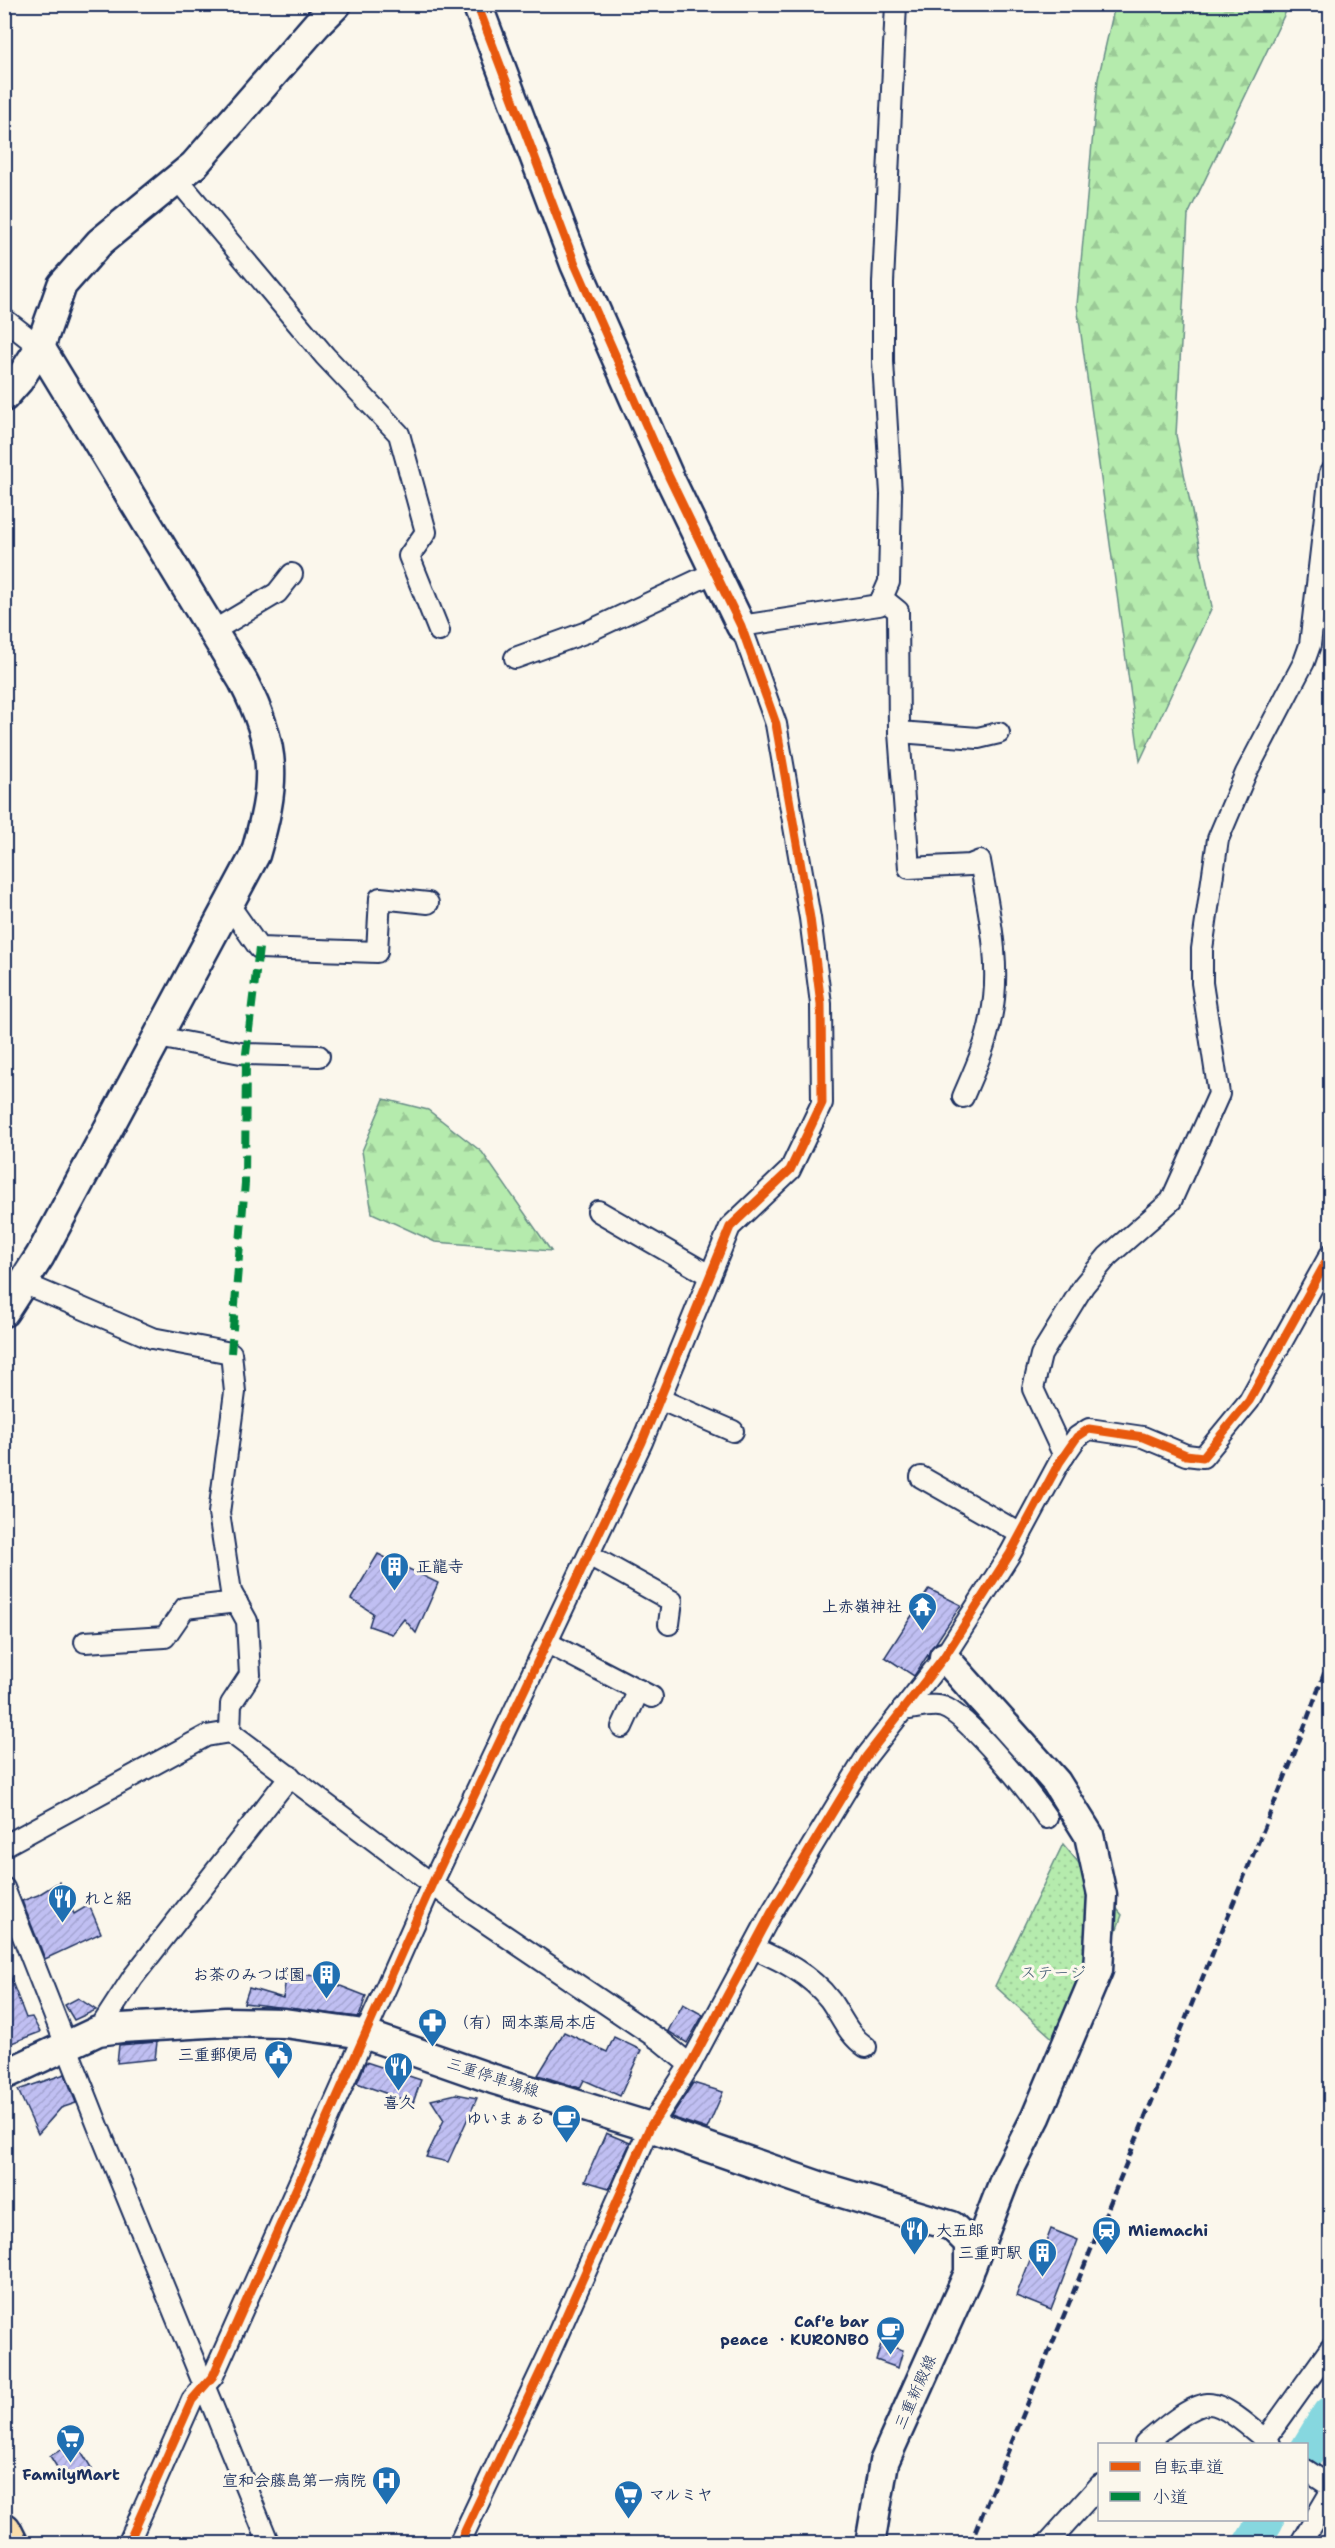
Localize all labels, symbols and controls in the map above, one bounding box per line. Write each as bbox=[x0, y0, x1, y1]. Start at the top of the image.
building icon: 正龍寺 bbox=[379, 1550, 411, 1592]
place label: 正龍寺 bbox=[416, 1556, 464, 1577]
temple icon: 上赤嶺神社 bbox=[907, 1590, 939, 1632]
place label: 上赤嶺神社 bbox=[822, 1596, 902, 1617]
restaurant icon: れと絽 bbox=[47, 1882, 79, 1924]
place label: れと絽 bbox=[84, 1888, 132, 1909]
building icon: お茶のみつば園 bbox=[310, 1958, 342, 2000]
park label: ステージ bbox=[1020, 1962, 1086, 1983]
place label: お茶のみつば園 bbox=[193, 1964, 305, 1985]
pharmacy icon: （有）岡本薬局本店 bbox=[416, 2006, 448, 2048]
place label: （有）岡本薬局本店 bbox=[453, 2012, 597, 2033]
public building icon: 三重郵便局 bbox=[263, 2038, 295, 2080]
place label: 三重郵便局 bbox=[178, 2044, 258, 2065]
restaurant icon: 喜久 bbox=[383, 2050, 415, 2092]
street label: 三重停車場線 bbox=[444, 2052, 542, 2102]
place label: 喜久 bbox=[383, 2092, 415, 2113]
cafe icon: ゆいまぁる bbox=[551, 2102, 583, 2144]
place label: ゆいまぁる bbox=[466, 2108, 546, 2129]
restaurant icon: 大五郎 bbox=[899, 2214, 931, 2256]
station icon: Miemachi bbox=[1091, 2214, 1123, 2256]
place label: 大五郎 bbox=[936, 2220, 984, 2241]
place label: Miemachi bbox=[1128, 2220, 1208, 2241]
building icon: 三重町駅 bbox=[1027, 2236, 1059, 2278]
place label: 三重町駅 bbox=[958, 2242, 1022, 2263]
place label: Caf'e bar peace ・KURONBO bbox=[720, 2311, 869, 2350]
cafe icon: Caf'e bar peace ・KURONBO bbox=[874, 2314, 906, 2356]
street label: 三重新殿線 bbox=[889, 2351, 941, 2433]
supermarket icon: FamilyMart bbox=[55, 2422, 87, 2464]
legend bbox=[1098, 2443, 1308, 2521]
text: 自転車道 bbox=[1152, 2455, 1224, 2479]
place label: FamilyMart bbox=[22, 2464, 120, 2485]
hospital icon: 宣和会藤島第一病院 bbox=[371, 2464, 403, 2506]
place label: 宣和会藤島第一病院 bbox=[222, 2470, 366, 2491]
supermarket icon: マルミヤ bbox=[612, 2478, 644, 2520]
place label: マルミヤ bbox=[649, 2484, 713, 2505]
text: 小道 bbox=[1152, 2485, 1188, 2509]

